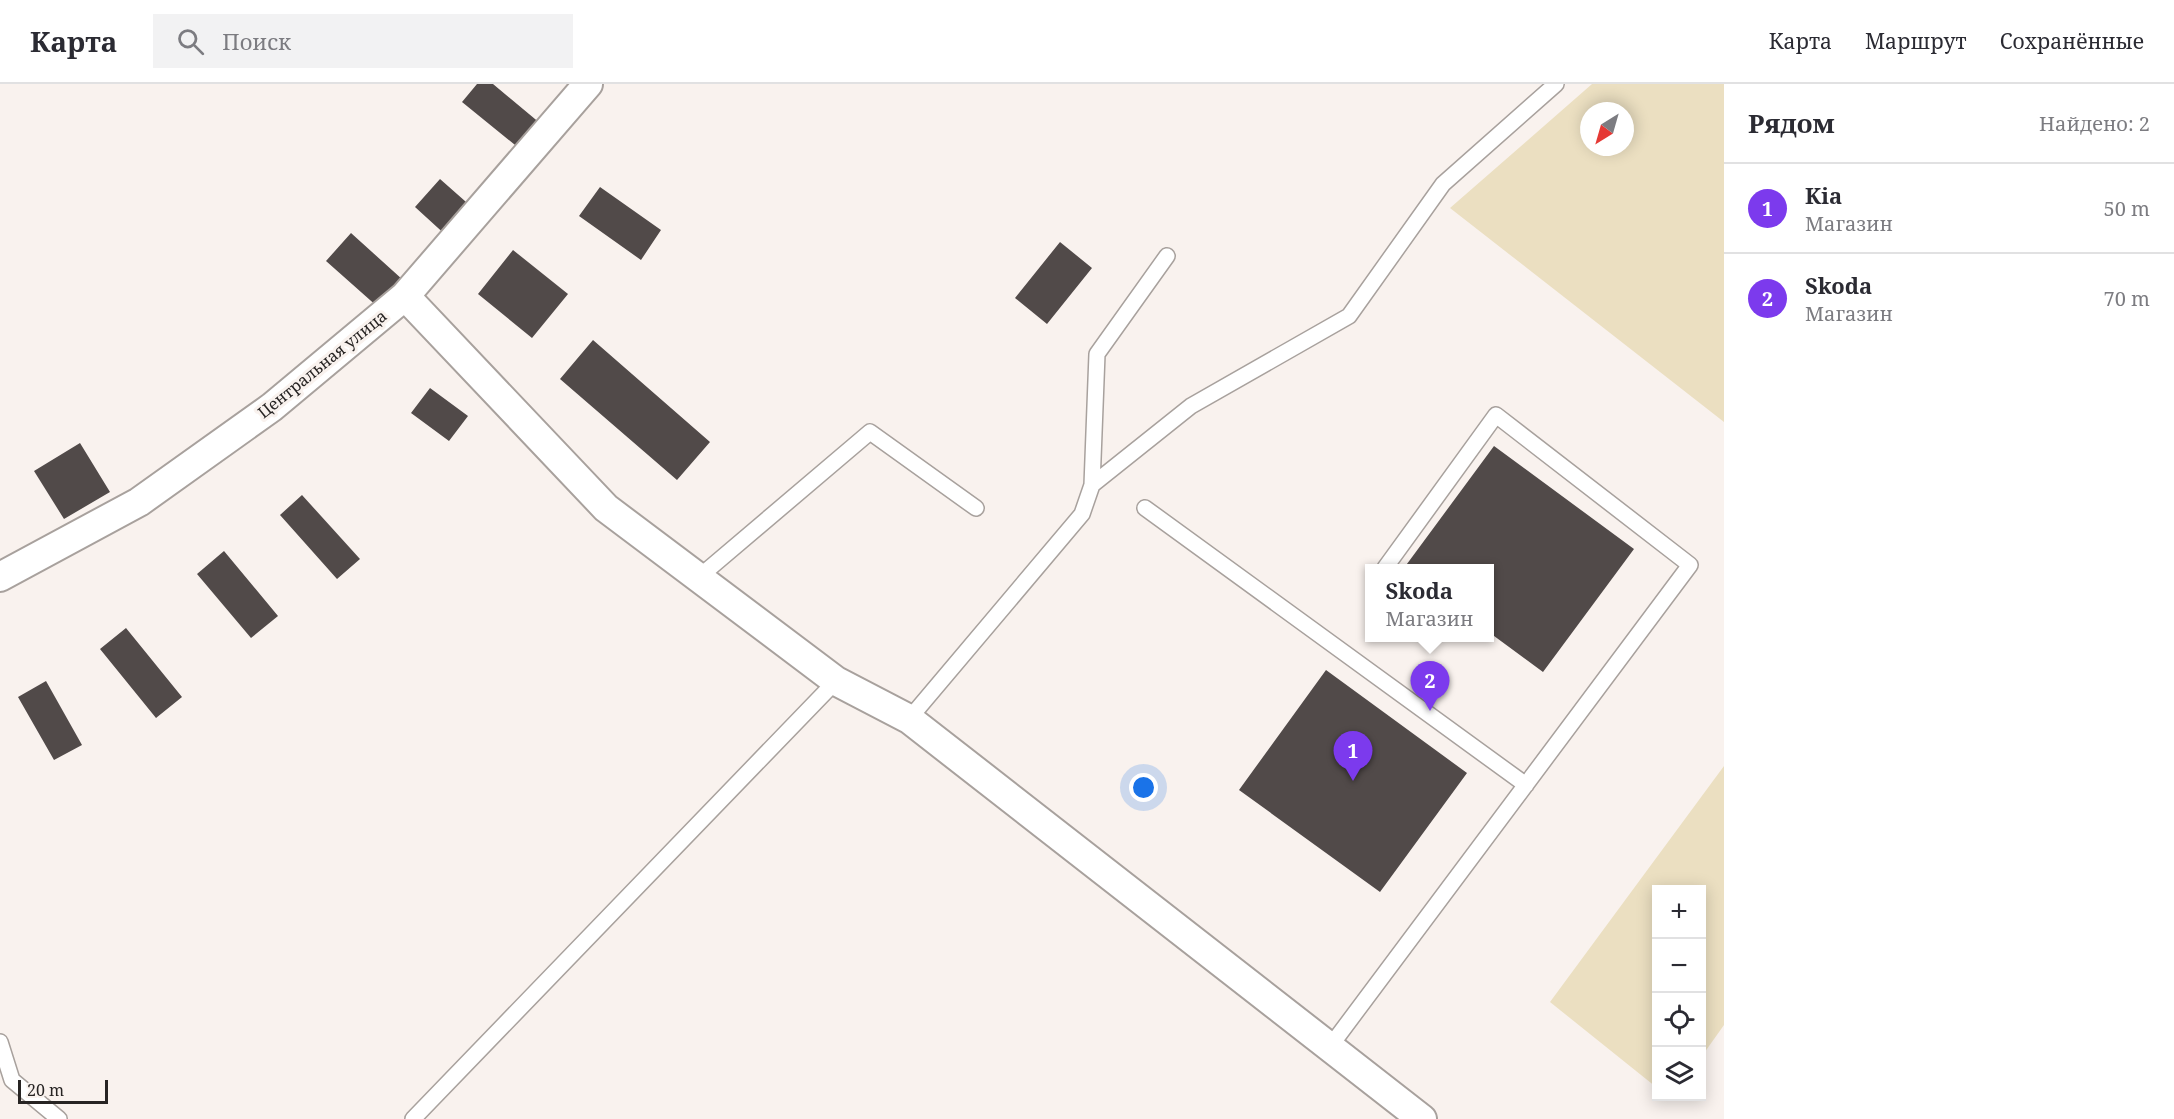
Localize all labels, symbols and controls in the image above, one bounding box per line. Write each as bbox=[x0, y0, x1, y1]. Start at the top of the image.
search box bbox=[153, 14, 573, 68]
text: Карта bbox=[30, 22, 117, 60]
icon: search bbox=[174, 25, 207, 58]
text: Поиск bbox=[222, 26, 291, 56]
text: Карта bbox=[1769, 27, 1832, 55]
text: Маршрут bbox=[1865, 27, 1967, 55]
text: Сохранённые bbox=[2000, 27, 2144, 55]
north arrow bbox=[1580, 102, 1634, 156]
text: Рядом bbox=[1748, 105, 1835, 141]
text: Найдено: 2 bbox=[2039, 110, 2150, 137]
text: Kia bbox=[1805, 180, 1842, 210]
text: 1 bbox=[1762, 195, 1773, 222]
text: 50 m bbox=[2104, 195, 2150, 222]
text: Магазин bbox=[1805, 210, 1893, 237]
text: Skoda bbox=[1805, 270, 1872, 300]
text: 2 bbox=[1762, 285, 1773, 312]
text: 70 m bbox=[2104, 285, 2150, 312]
text: Магазин bbox=[1805, 300, 1893, 327]
street label: Центральная улица bbox=[253, 305, 391, 423]
popup bbox=[1365, 564, 1494, 642]
text: Skoda bbox=[1386, 575, 1453, 605]
text: Магазин bbox=[1386, 605, 1473, 632]
pin: 2 bbox=[1410, 662, 1450, 711]
pin: 1 bbox=[1334, 732, 1372, 781]
your location bbox=[1129, 773, 1158, 802]
map controls bbox=[1652, 885, 1706, 1101]
button: + bbox=[1652, 885, 1706, 939]
button: − bbox=[1652, 939, 1706, 993]
button: locate bbox=[1652, 993, 1706, 1047]
button: layers bbox=[1652, 1047, 1706, 1101]
scale bar bbox=[18, 1077, 108, 1104]
text: 20 m bbox=[27, 1079, 64, 1101]

